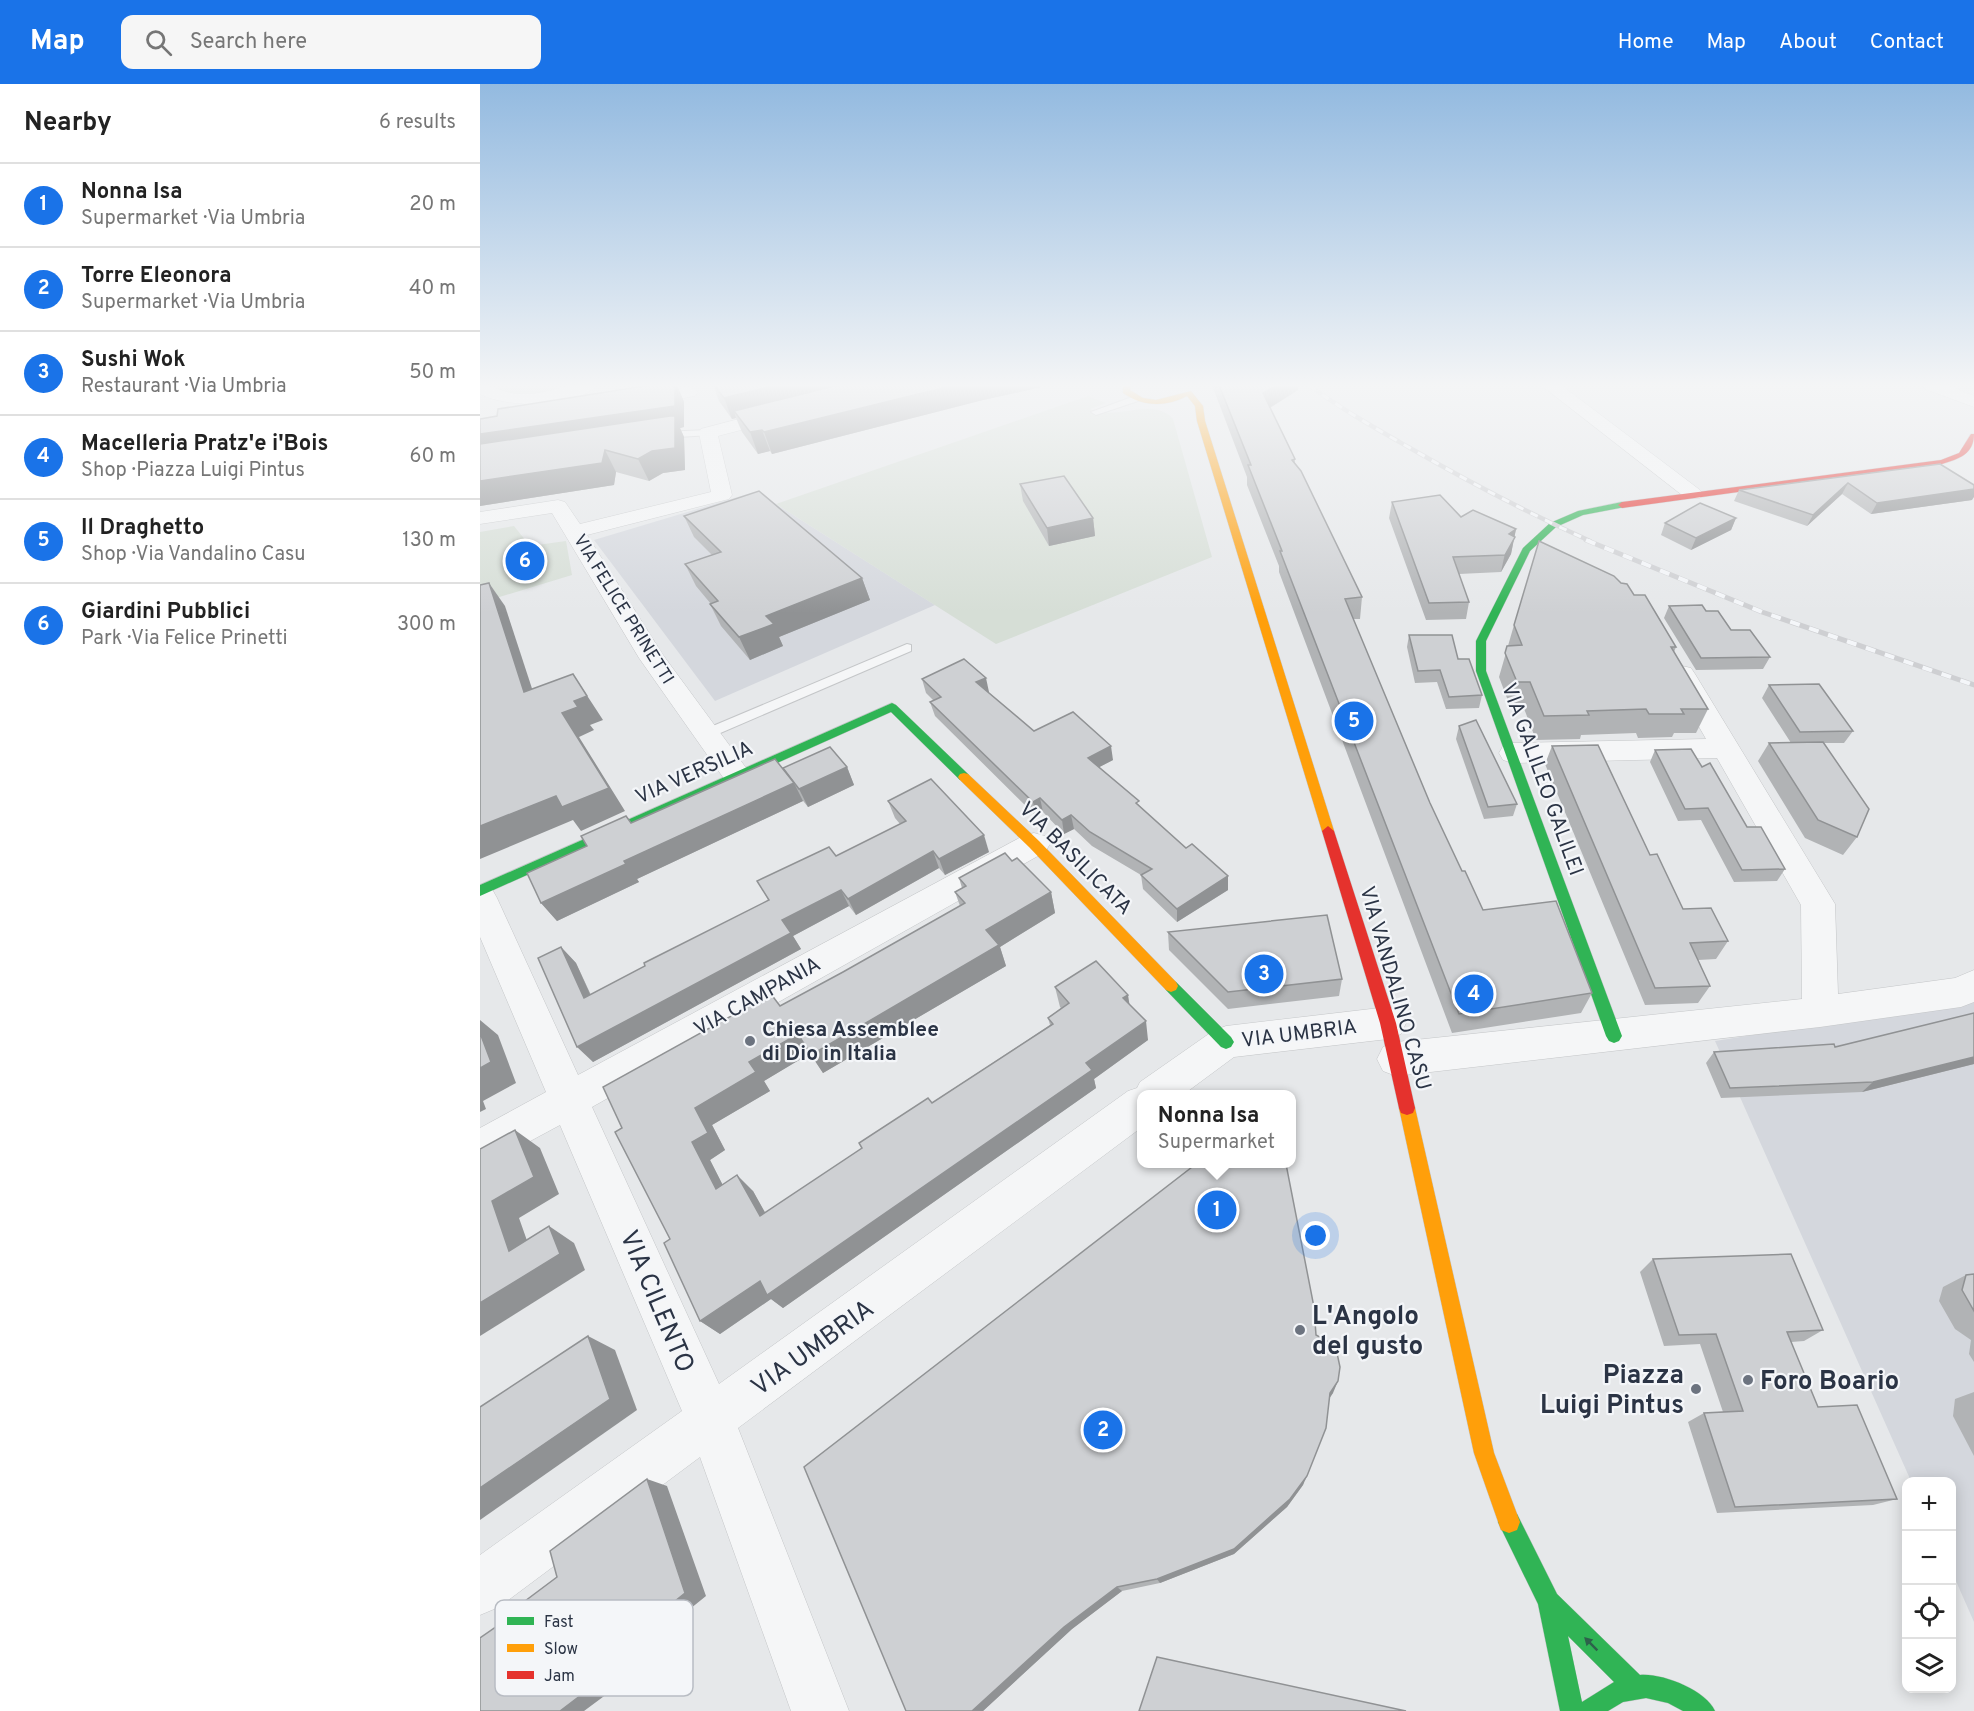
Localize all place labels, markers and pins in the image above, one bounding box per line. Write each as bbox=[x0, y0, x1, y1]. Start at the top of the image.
pin: 6 bbox=[506, 538, 544, 584]
pin: 5 bbox=[1334, 698, 1374, 744]
pin: 3 bbox=[1244, 952, 1284, 996]
pin: 4 bbox=[1454, 972, 1494, 1016]
place label: Chiesa Assemblee di Dio in Italia bbox=[762, 1017, 939, 1068]
marker: Chiesa Assemblee di Dio in Italia bbox=[743, 1034, 757, 1048]
pin: 1 bbox=[1198, 1188, 1236, 1232]
place label: L'Angolo del gusto bbox=[1312, 1301, 1423, 1364]
marker: L'Angolo del gusto bbox=[1293, 1323, 1307, 1337]
place label: Piazza Luigi Pintus bbox=[1540, 1360, 1684, 1423]
place label: Foro Boario bbox=[1760, 1366, 1899, 1399]
marker: Foro Boario bbox=[1741, 1373, 1755, 1387]
marker: Piazza Luigi Pintus bbox=[1689, 1382, 1703, 1396]
pin: 2 bbox=[1084, 1408, 1122, 1452]

